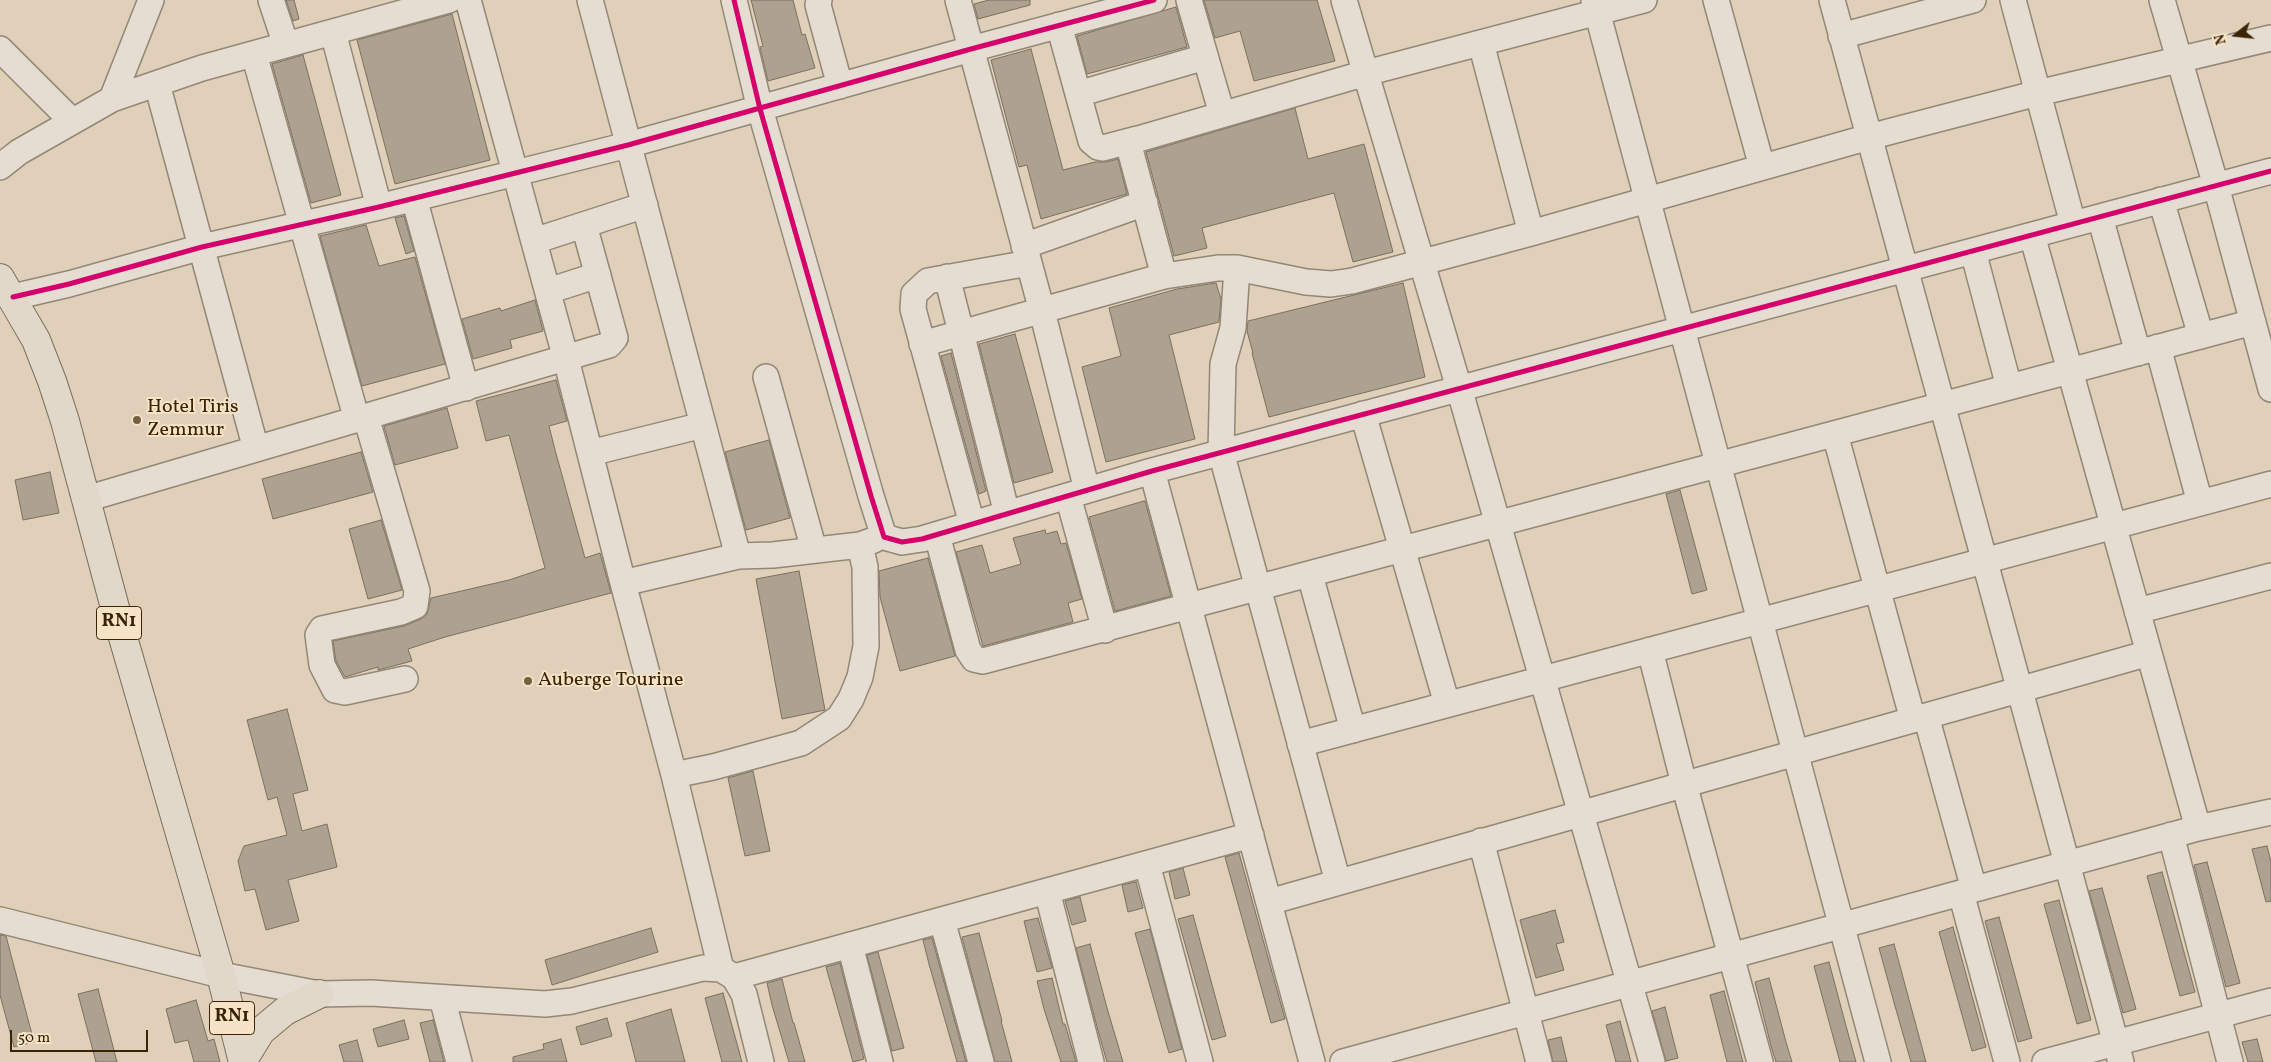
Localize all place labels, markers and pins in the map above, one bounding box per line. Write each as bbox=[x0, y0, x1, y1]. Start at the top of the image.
place label: Hotel Tiris Zemmur bbox=[147, 396, 239, 443]
marker: Hotel Tiris Zemmur bbox=[131, 414, 143, 426]
place label: Auberge Tourine bbox=[538, 669, 683, 693]
marker: Auberge Tourine bbox=[522, 675, 534, 687]

